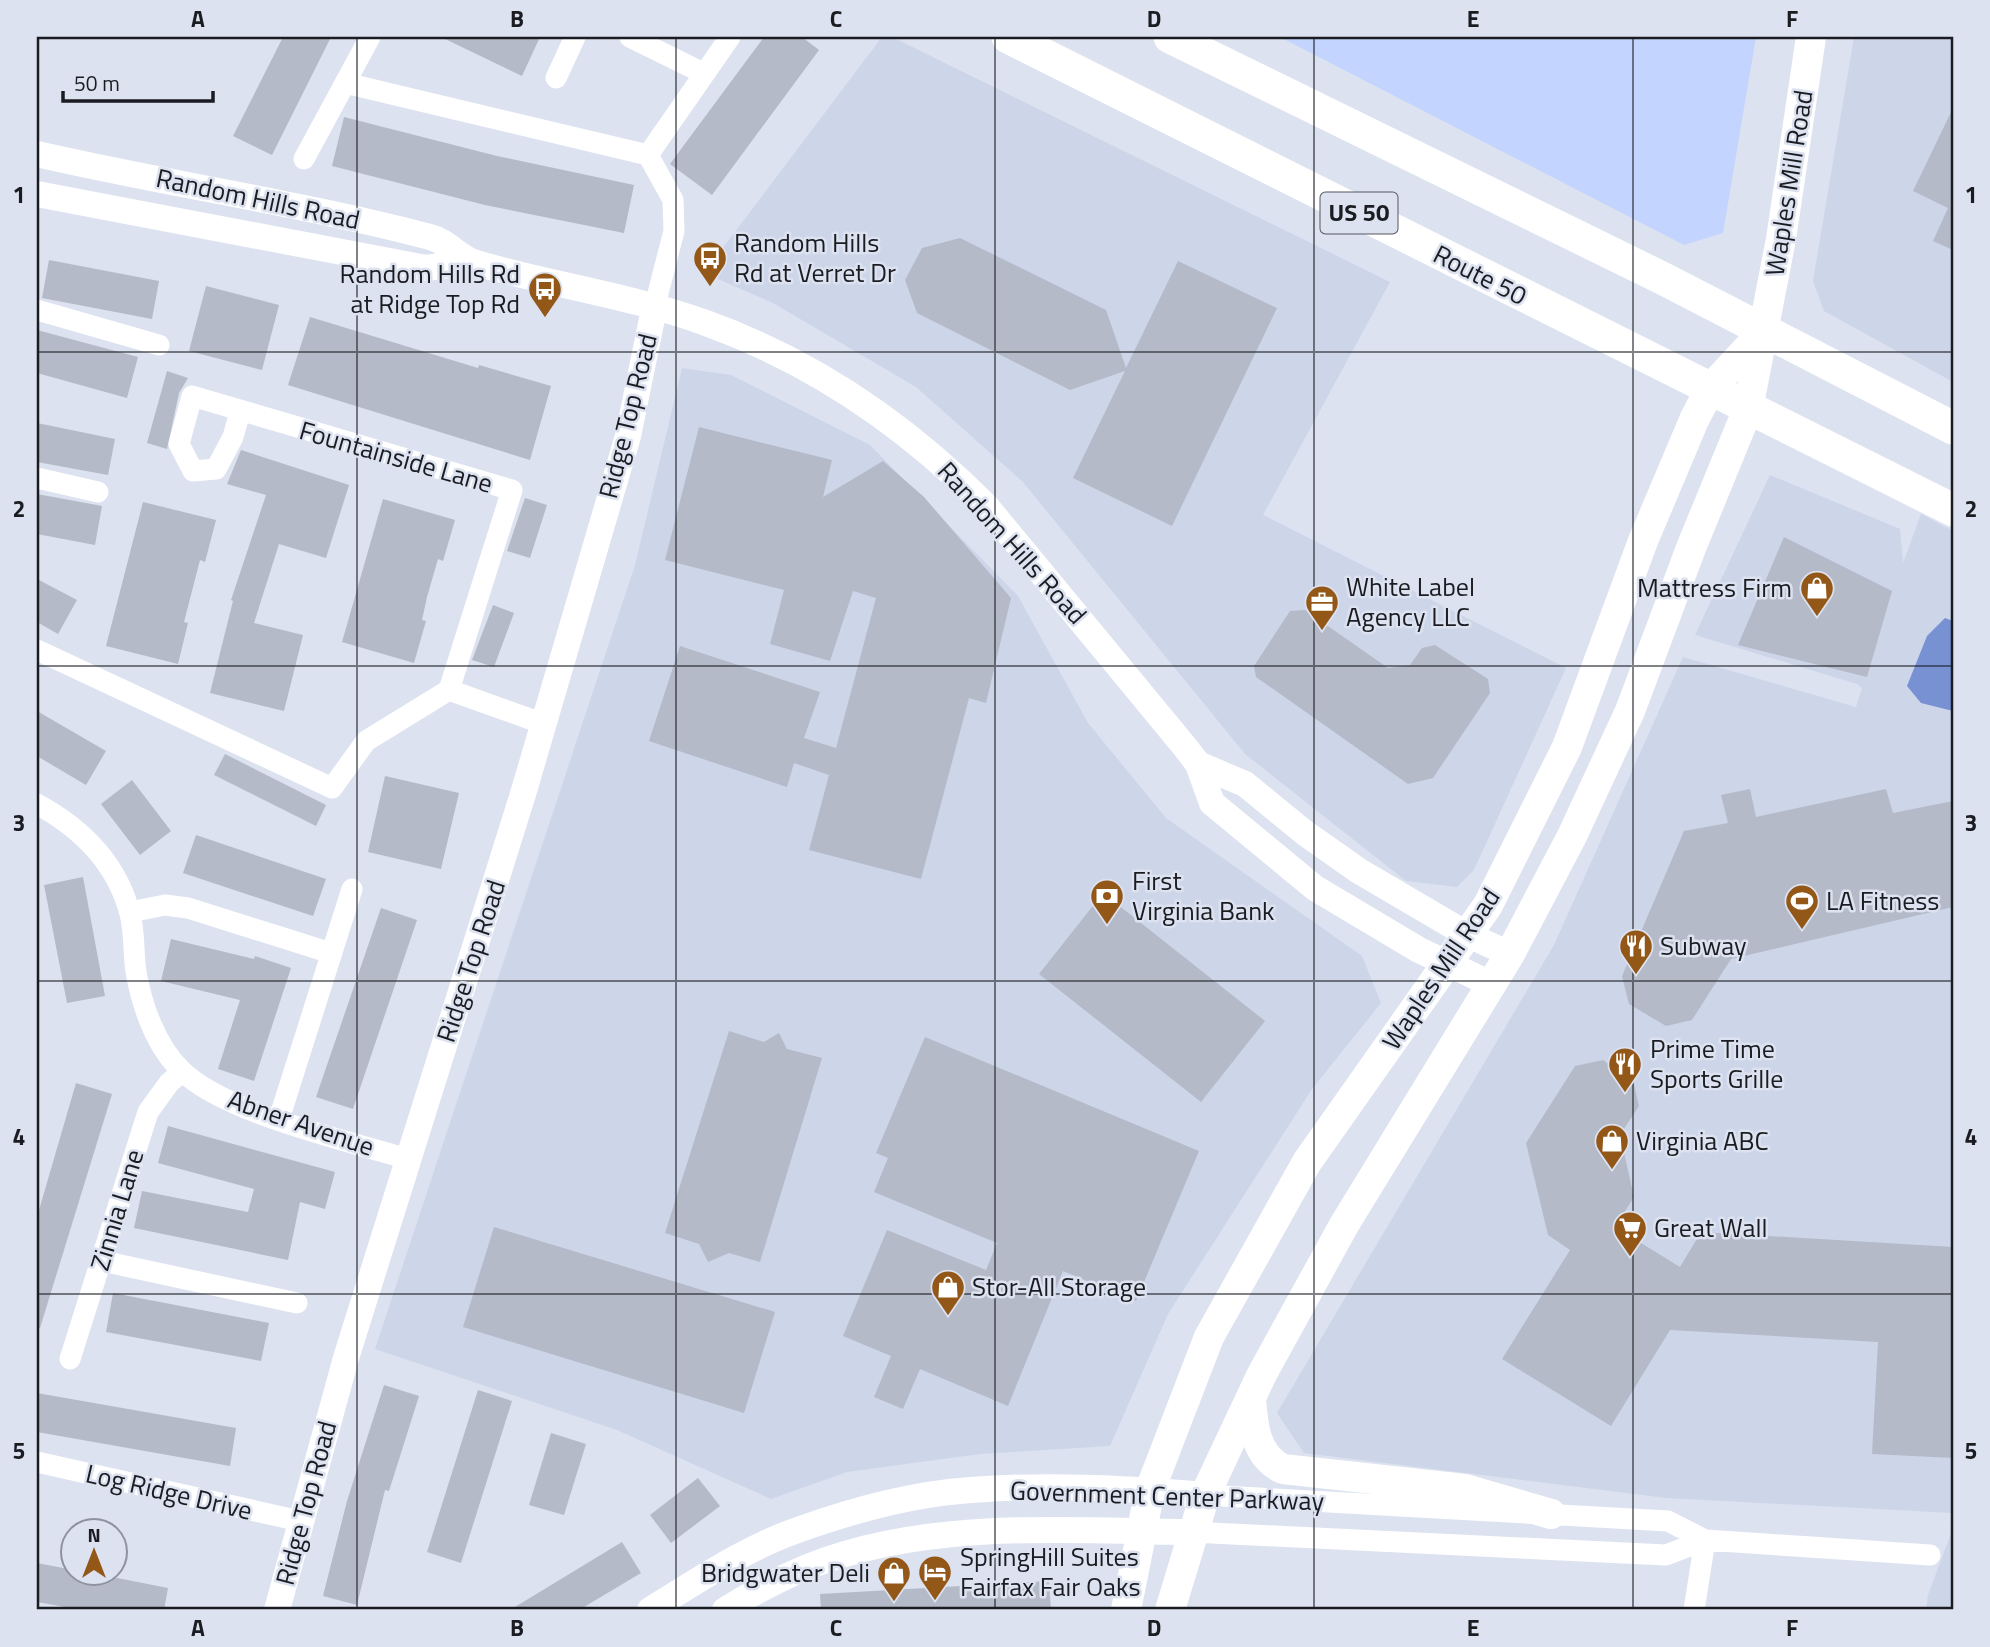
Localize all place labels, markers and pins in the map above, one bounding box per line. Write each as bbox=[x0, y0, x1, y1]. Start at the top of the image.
place label: Random Hills Rd at Verret Dr bbox=[734, 223, 896, 292]
bus stop icon: Random Hills Rd at Verret Dr bbox=[691, 239, 729, 288]
place label: Random Hills Rd at Ridge Top Rd bbox=[339, 254, 520, 323]
bus stop icon: Random Hills Rd at Ridge Top Rd bbox=[526, 270, 564, 319]
place label: White Label Agency LLC bbox=[1346, 567, 1475, 636]
place label: Mattress Firm bbox=[1637, 568, 1792, 607]
shop icon: Mattress Firm bbox=[1798, 569, 1836, 618]
office icon: White Label Agency LLC bbox=[1303, 583, 1341, 632]
place label: First Virginia Bank bbox=[1132, 861, 1275, 930]
bank icon: First Virginia Bank bbox=[1088, 877, 1126, 926]
place label: LA Fitness bbox=[1826, 881, 1939, 920]
sports icon: LA Fitness bbox=[1783, 882, 1821, 931]
place label: Subway bbox=[1660, 926, 1747, 965]
restaurant icon: Subway bbox=[1617, 927, 1655, 976]
place label: Prime Time Sports Grille bbox=[1650, 1029, 1783, 1098]
restaurant icon: Prime Time Sports Grille bbox=[1606, 1045, 1644, 1094]
place label: Virginia ABC bbox=[1636, 1121, 1769, 1160]
shop icon: Virginia ABC bbox=[1593, 1122, 1631, 1171]
place label: Great Wall bbox=[1654, 1208, 1767, 1247]
supermarket icon: Great Wall bbox=[1611, 1209, 1649, 1258]
place label: Stor-All Storage bbox=[972, 1267, 1146, 1306]
shop icon: Stor-All Storage bbox=[929, 1268, 967, 1317]
place label: SpringHill Suites Fairfax Fair Oaks bbox=[960, 1537, 1141, 1606]
place label: Bridgwater Deli bbox=[701, 1553, 870, 1592]
hotel icon: SpringHill Suites Fairfax Fair Oaks bbox=[916, 1553, 954, 1602]
shop icon: Bridgwater Deli bbox=[875, 1554, 913, 1603]

